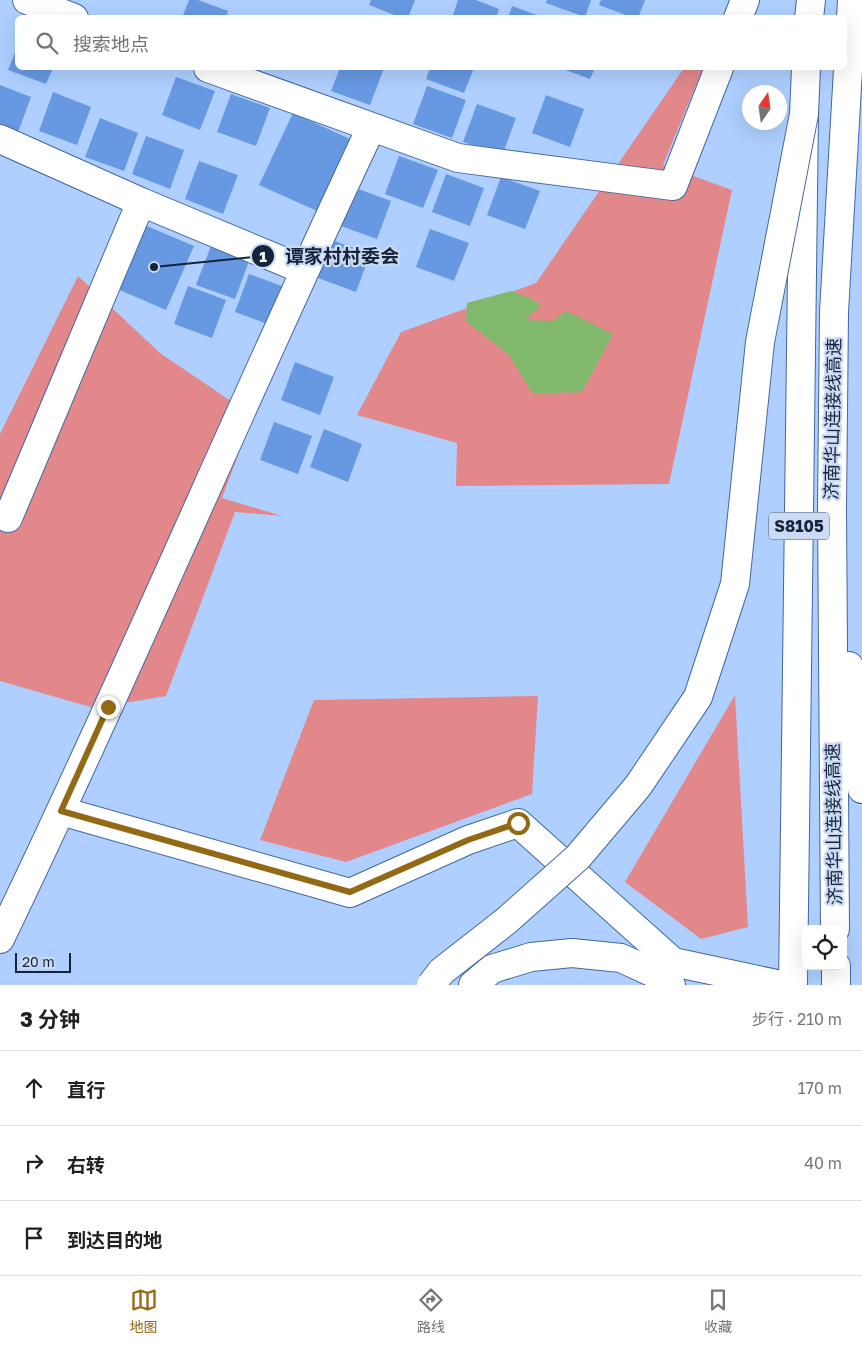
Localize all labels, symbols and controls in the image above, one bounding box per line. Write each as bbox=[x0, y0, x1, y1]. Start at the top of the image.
search box bbox=[15, 15, 847, 70]
icon: search bbox=[33, 29, 61, 57]
text: 搜索地点 bbox=[73, 32, 149, 55]
north arrow bbox=[742, 85, 787, 130]
callout: 谭家村村委会 bbox=[250, 239, 409, 273]
text: 谭家村村委会 bbox=[285, 244, 399, 267]
text: 1 bbox=[259, 247, 267, 265]
street label: 济南华山连接线高速 bbox=[820, 338, 844, 500]
road number: S8105 bbox=[769, 512, 829, 540]
route end bbox=[97, 696, 120, 719]
street label: 济南华山连接线高速 bbox=[821, 743, 845, 905]
route start bbox=[507, 812, 530, 835]
map controls bbox=[802, 925, 847, 970]
button: locate bbox=[802, 925, 847, 970]
scale bar bbox=[15, 950, 71, 973]
text: 20 m bbox=[22, 953, 55, 970]
text: 3 分钟 bbox=[20, 1006, 80, 1032]
text: 步行 · 210 m bbox=[752, 1009, 842, 1029]
icon: ahead bbox=[20, 1074, 48, 1102]
text: 直行 bbox=[67, 1078, 105, 1101]
text: 170 m bbox=[798, 1078, 842, 1098]
icon: right bbox=[20, 1149, 48, 1177]
text: 右转 bbox=[67, 1153, 105, 1176]
text: 40 m bbox=[804, 1153, 842, 1173]
icon: arrive bbox=[20, 1224, 48, 1252]
text: 到达目的地 bbox=[67, 1228, 162, 1251]
tab: 地图 bbox=[130, 1286, 158, 1336]
tab: 路线 bbox=[417, 1286, 445, 1336]
tab: 收藏 bbox=[704, 1286, 732, 1336]

